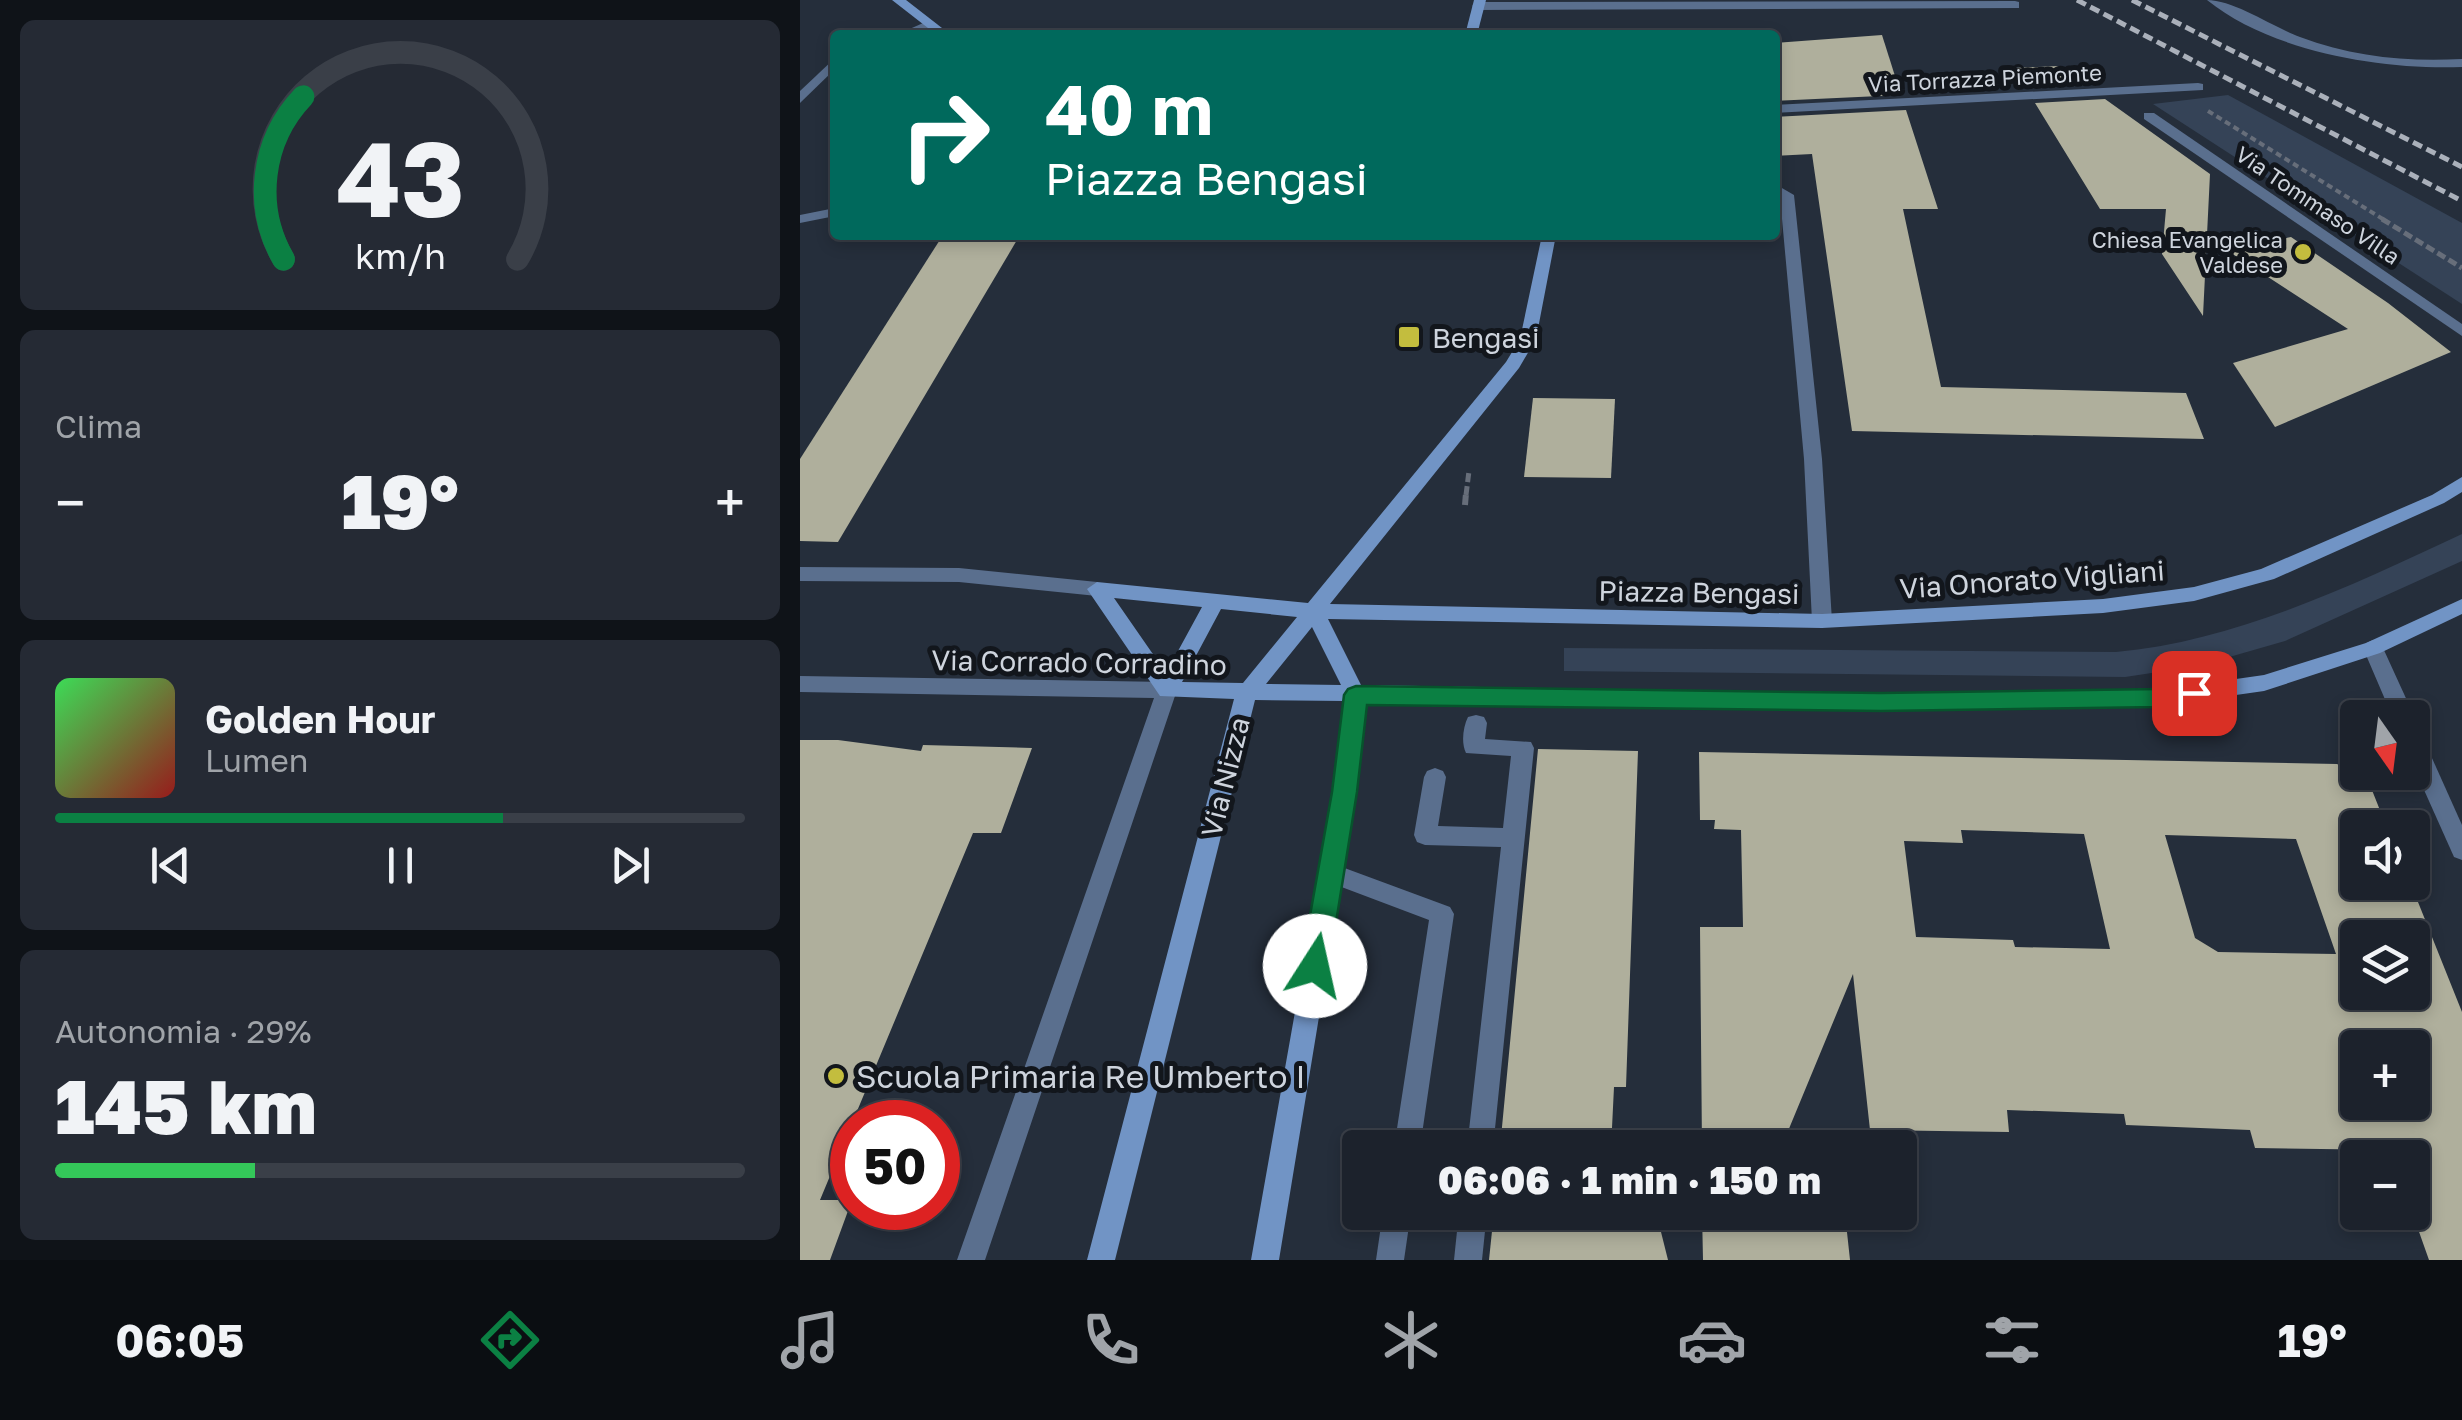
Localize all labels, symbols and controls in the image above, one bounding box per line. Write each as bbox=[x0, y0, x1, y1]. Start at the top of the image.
street label: Via Torrazza Piemonte bbox=[1867, 58, 2103, 98]
text: 40 m bbox=[1045, 66, 1213, 150]
icon: right bbox=[880, 70, 1010, 200]
text: 43 bbox=[336, 115, 464, 240]
street label: Via Tommaso Villa bbox=[2231, 140, 2405, 270]
text: Piazza Bengasi bbox=[1045, 151, 1368, 205]
place label: Chiesa Evangelica Valdese bbox=[2092, 226, 2283, 278]
text: km/h bbox=[355, 234, 445, 277]
marker: Chiesa Evangelica Valdese bbox=[2292, 241, 2314, 263]
place label: Bengasi bbox=[1432, 321, 1540, 354]
marker: Bengasi bbox=[1396, 324, 1422, 350]
text: Clima bbox=[55, 407, 142, 445]
text: 19° bbox=[341, 455, 459, 546]
text: − bbox=[55, 469, 85, 535]
text: + bbox=[715, 469, 745, 535]
street label: Via Onorato Vigliani bbox=[1898, 553, 2166, 605]
street label: Piazza Bengasi bbox=[1598, 574, 1800, 610]
street label: Via Corrado Corradino bbox=[931, 643, 1227, 681]
pin bbox=[2152, 651, 2237, 736]
icon: arrive bbox=[2167, 666, 2222, 721]
text: Golden Hour bbox=[205, 696, 436, 741]
north arrow bbox=[2340, 700, 2430, 790]
map controls bbox=[2340, 700, 2430, 1230]
street label: Via Nizza bbox=[1194, 714, 1256, 840]
text: Lumen bbox=[205, 741, 309, 779]
button: sound bbox=[2340, 810, 2430, 900]
icon: previous bbox=[143, 838, 198, 893]
icon: pause bbox=[373, 838, 428, 893]
icon: next bbox=[603, 838, 658, 893]
position arrow bbox=[1263, 914, 1367, 1018]
button: layers bbox=[2340, 920, 2430, 1010]
text: Autonomia · 29% bbox=[55, 1012, 311, 1050]
button: + bbox=[2340, 1030, 2430, 1120]
place label: Scuola Primaria Re Umberto I bbox=[856, 1057, 1305, 1095]
text: 145 km bbox=[55, 1060, 317, 1151]
marker: Scuola Primaria Re Umberto I bbox=[825, 1065, 847, 1087]
speed limit sign: 50 bbox=[830, 1100, 960, 1230]
button: − bbox=[2340, 1140, 2430, 1230]
text: 06:06 · 1 min · 150 m bbox=[1438, 1157, 1821, 1202]
icon: directions bbox=[475, 1305, 545, 1375]
icon: music bbox=[775, 1305, 845, 1375]
icon: phone bbox=[1076, 1305, 1146, 1375]
icon: climate bbox=[1376, 1305, 1446, 1375]
icon: car bbox=[1677, 1305, 1747, 1375]
icon: filters bbox=[1977, 1305, 2047, 1375]
text: 06:05 bbox=[115, 1313, 244, 1367]
text: 19° bbox=[2277, 1313, 2347, 1367]

